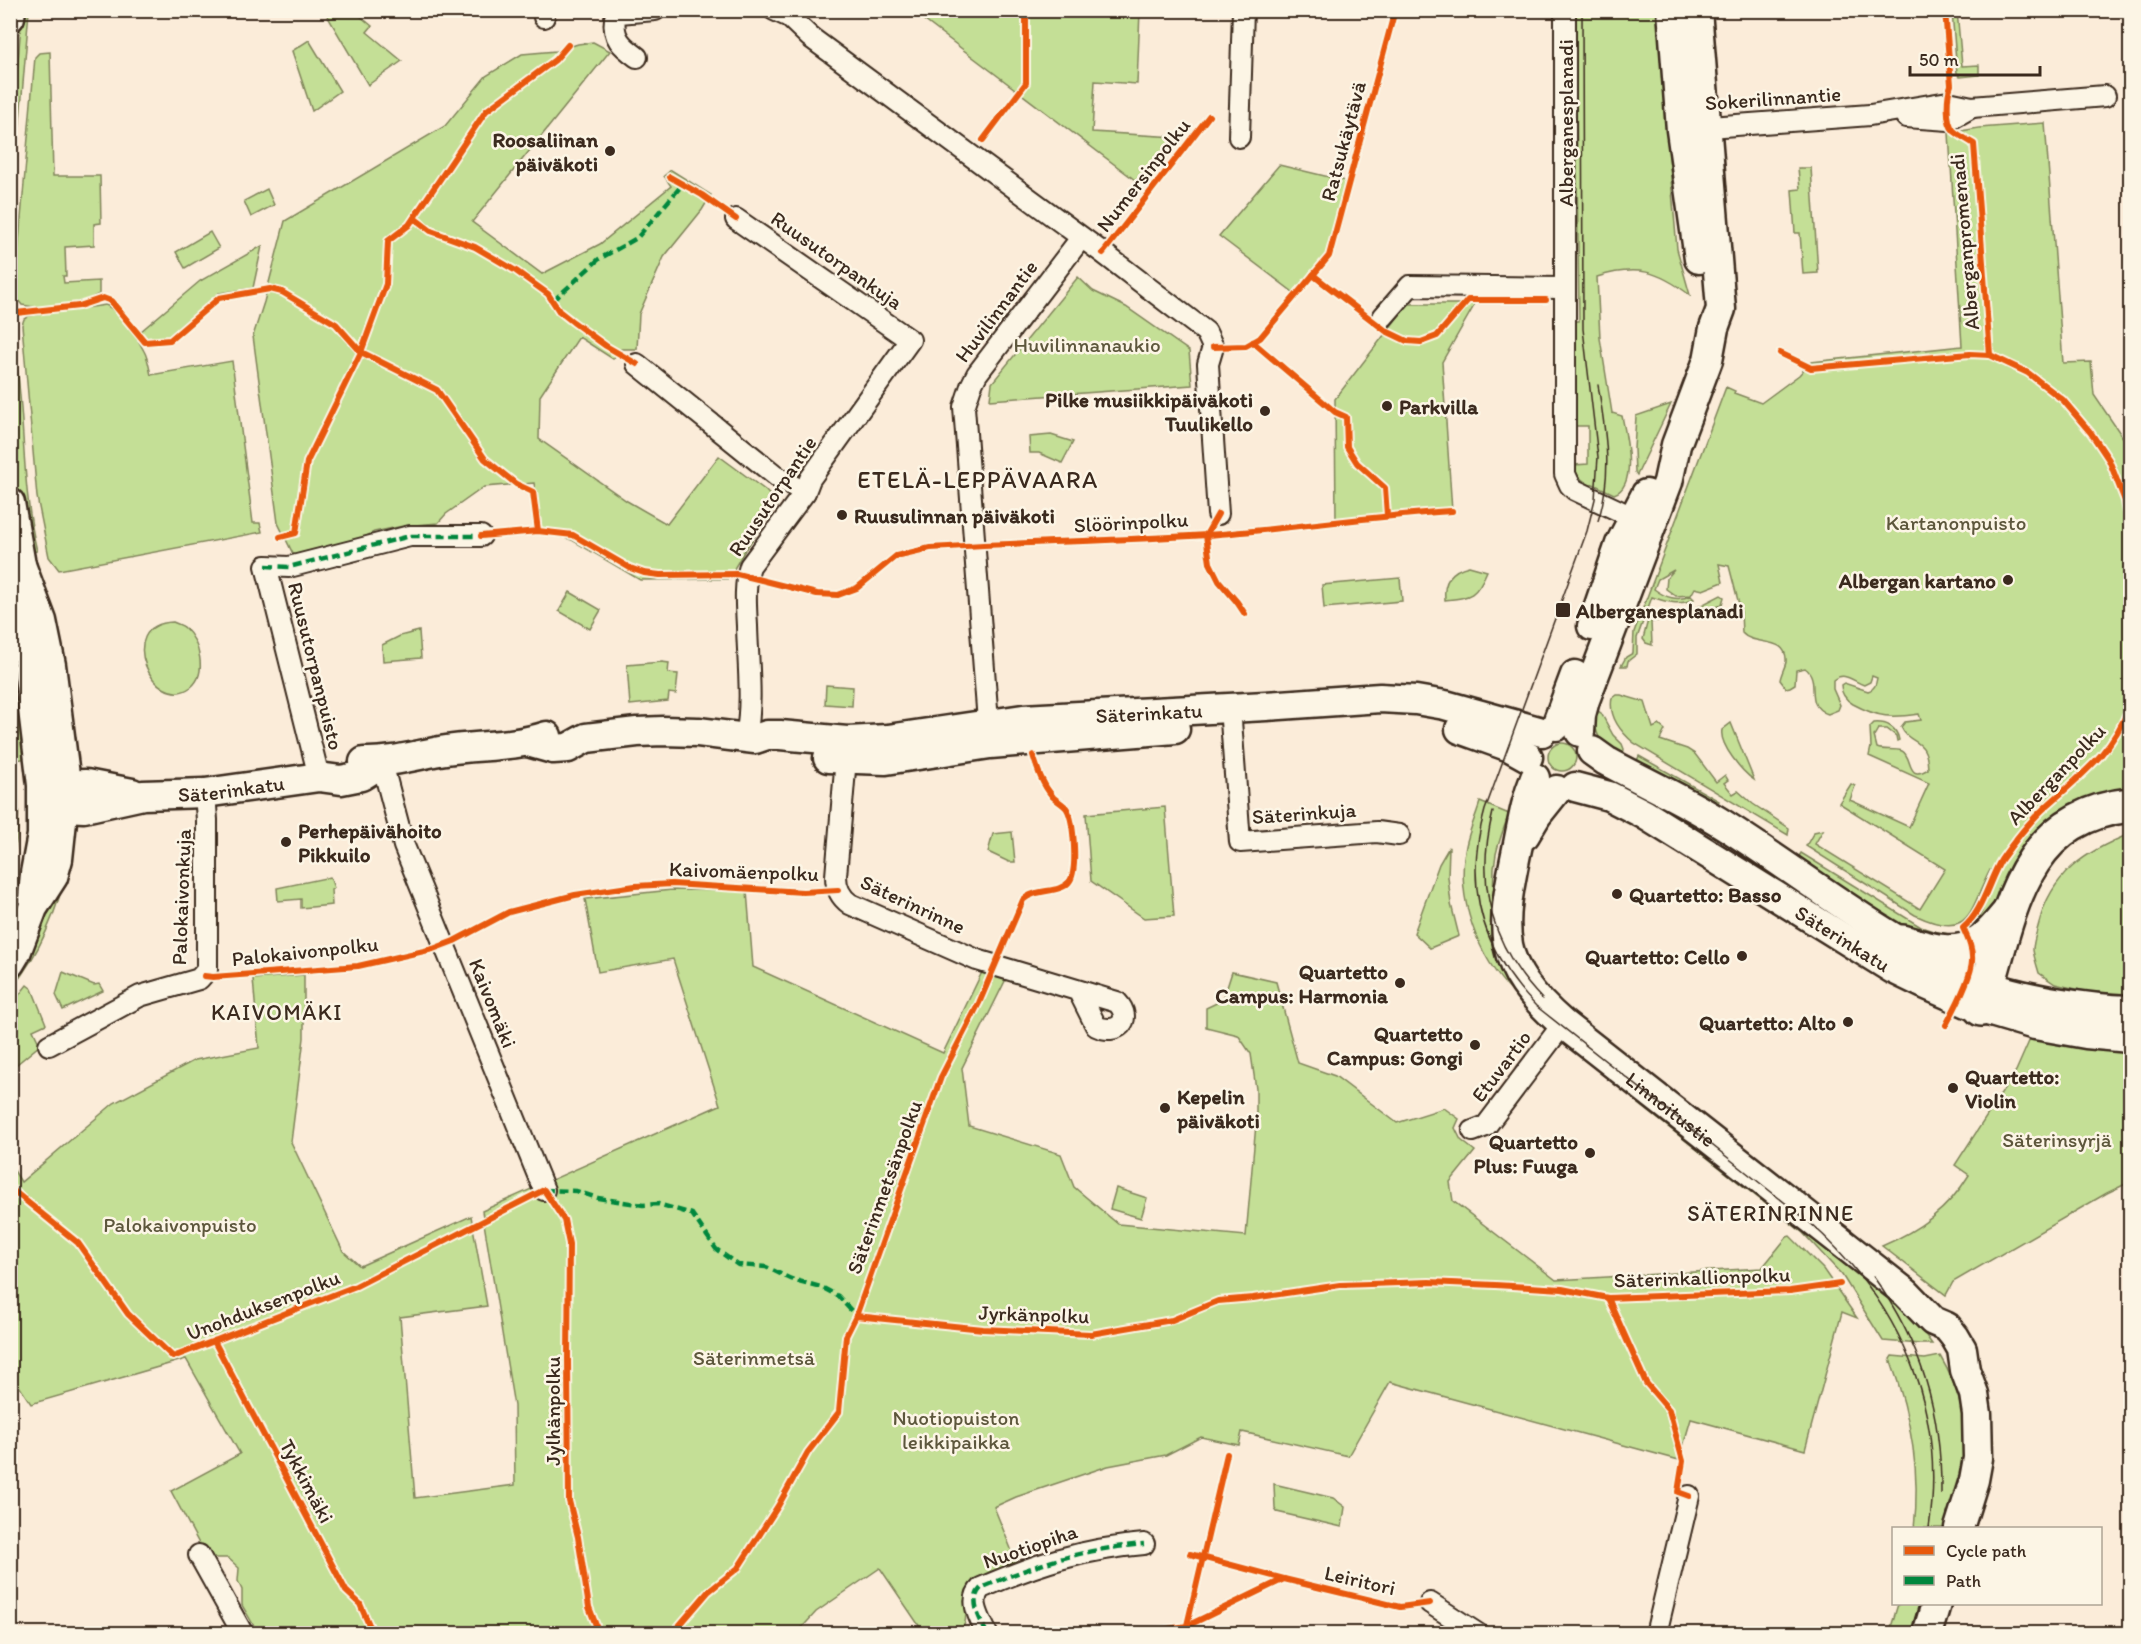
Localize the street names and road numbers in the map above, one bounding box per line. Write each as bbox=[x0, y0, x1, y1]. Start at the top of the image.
street label: Alberganesplanadi bbox=[1553, 39, 1578, 207]
street label: Ratsukäytävä bbox=[1315, 78, 1371, 204]
street label: Sokerilinnantie bbox=[1704, 81, 1842, 115]
street label: Numersinpolku bbox=[1091, 113, 1195, 237]
street label: Alberganpromenadi bbox=[1944, 153, 1984, 331]
street label: Ruusutorpankuja bbox=[766, 205, 908, 315]
street label: Huvilinnantie bbox=[949, 255, 1043, 367]
street label: Ruusutorpantie bbox=[723, 431, 821, 561]
street label: Slöörinpolku bbox=[1073, 506, 1189, 537]
street label: Ruusutorpanpuisto bbox=[283, 579, 349, 753]
street label: Säterinkatu bbox=[1095, 697, 1203, 728]
street label: Alberganpolku bbox=[2002, 718, 2111, 830]
street label: Säterinkatu bbox=[178, 769, 286, 806]
street label: Säterinkuja bbox=[1251, 797, 1357, 829]
street label: Palokaivonkuja bbox=[166, 828, 196, 966]
street label: Kaivomäenpolku bbox=[669, 856, 820, 886]
street label: Säterinrinne bbox=[857, 869, 969, 939]
street label: Säterinkatu bbox=[1791, 899, 1895, 977]
street label: Palokaivonpolku bbox=[230, 931, 380, 971]
street label: Kaivomäki bbox=[464, 955, 522, 1051]
street label: Etuvartio bbox=[1466, 1025, 1536, 1107]
street label: Linnoitustie bbox=[1621, 1066, 1721, 1152]
street label: Säterinmetsänpolku bbox=[841, 1097, 927, 1277]
street label: Säterinkallionpolku bbox=[1613, 1261, 1791, 1293]
street label: Unohduksenpolku bbox=[183, 1264, 343, 1346]
street label: Jyrkänpolku bbox=[978, 1300, 1090, 1328]
street label: Jylhänpolku bbox=[540, 1356, 565, 1466]
street label: Tykkimäki bbox=[275, 1435, 339, 1527]
street label: Nuotiopiha bbox=[979, 1518, 1081, 1574]
street label: Leiritori bbox=[1322, 1560, 1398, 1600]

